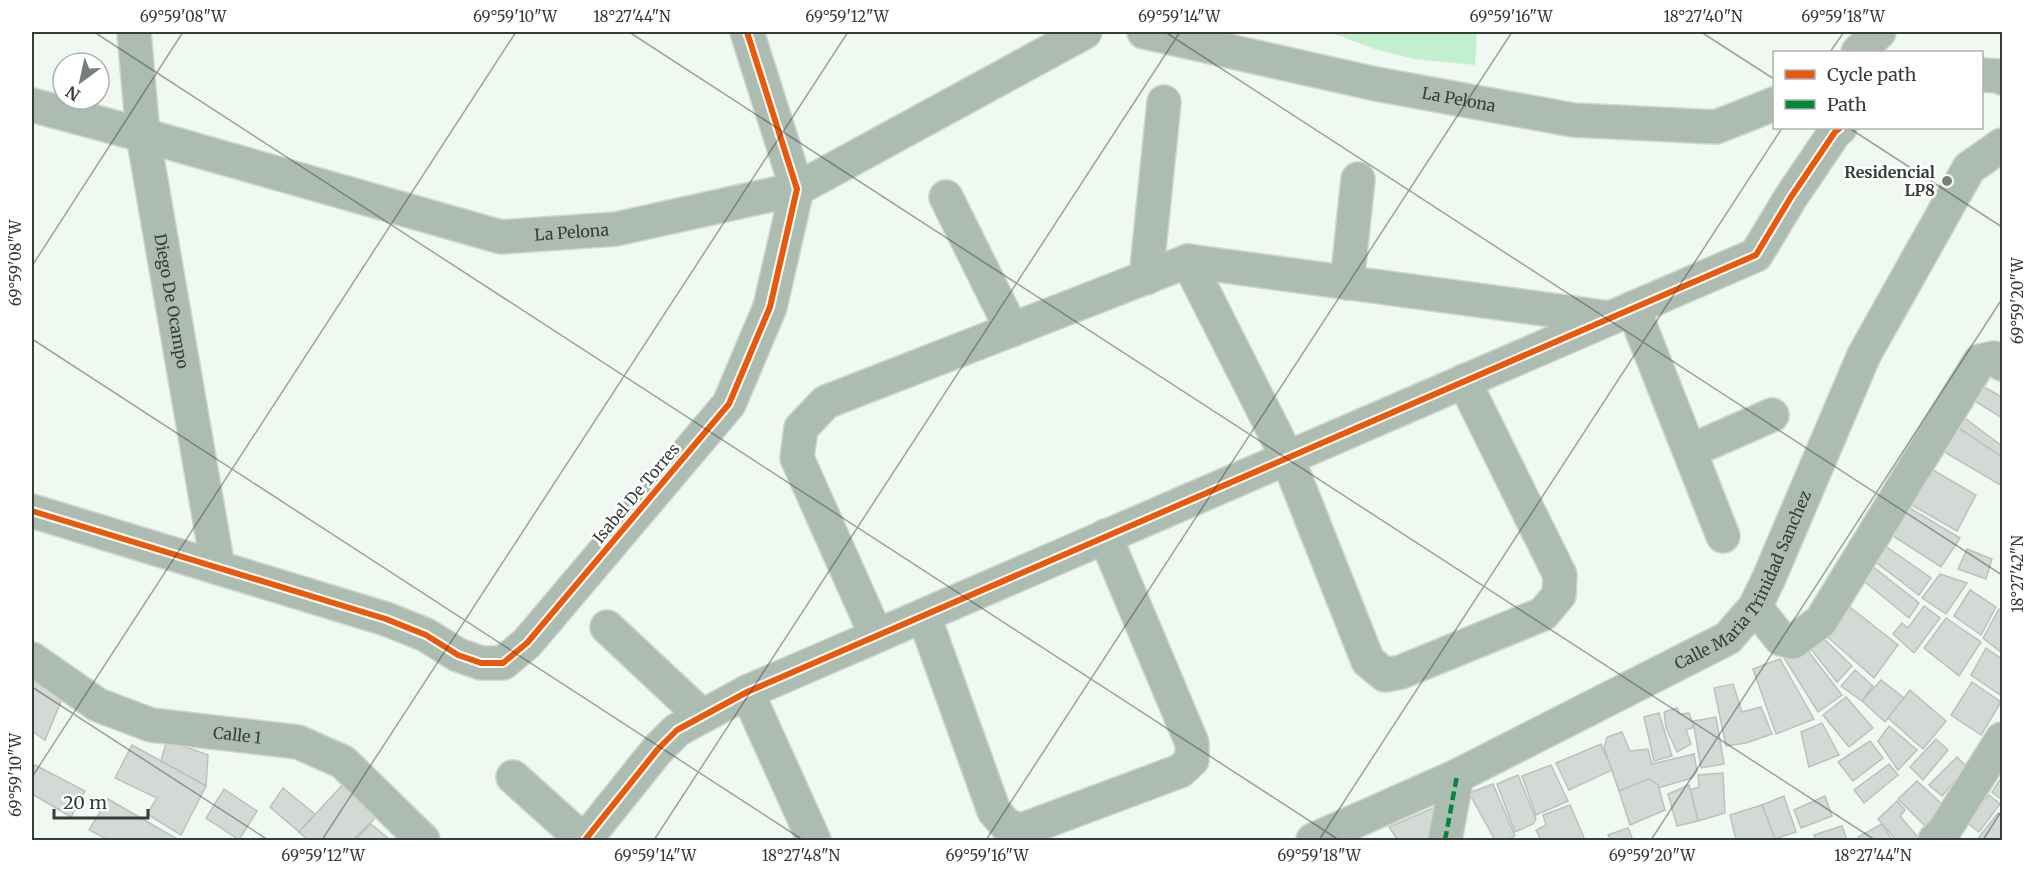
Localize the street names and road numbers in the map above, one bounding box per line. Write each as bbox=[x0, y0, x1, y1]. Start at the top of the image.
street label: La Pelona bbox=[1420, 83, 1498, 116]
street label: La Pelona bbox=[534, 219, 610, 245]
street label: Diego De Ocampo bbox=[150, 232, 193, 370]
street label: Isabel De Torres bbox=[588, 439, 684, 547]
street label: Calle Maria Trinidad Sanchez bbox=[1671, 487, 1815, 674]
street label: Calle 1 bbox=[212, 722, 263, 748]

